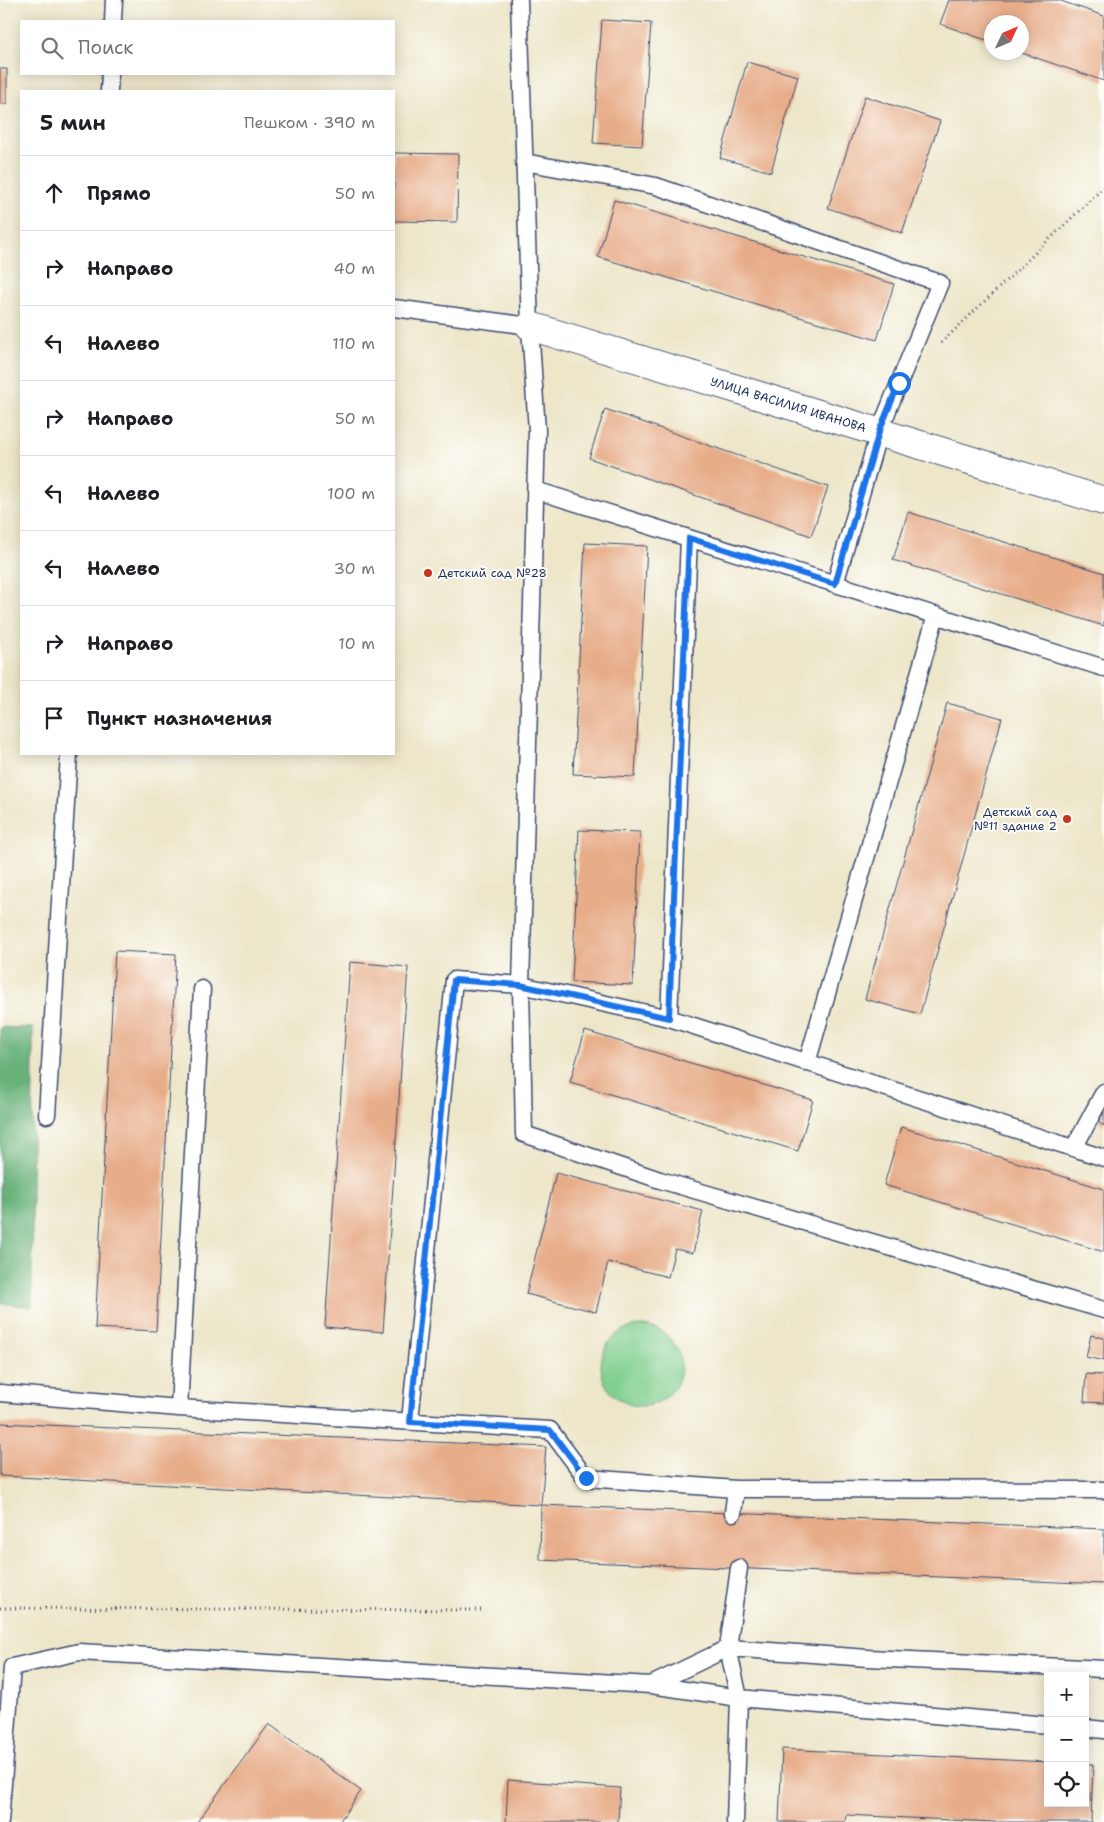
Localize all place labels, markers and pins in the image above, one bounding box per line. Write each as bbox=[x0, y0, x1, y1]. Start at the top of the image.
place label: Детский сад №28 bbox=[438, 565, 547, 581]
marker: Детский сад №28 bbox=[422, 567, 434, 579]
place label: Детский сад №11 здание 2 bbox=[974, 804, 1057, 834]
marker: Детский сад №11 здание 2 bbox=[1061, 813, 1073, 825]

